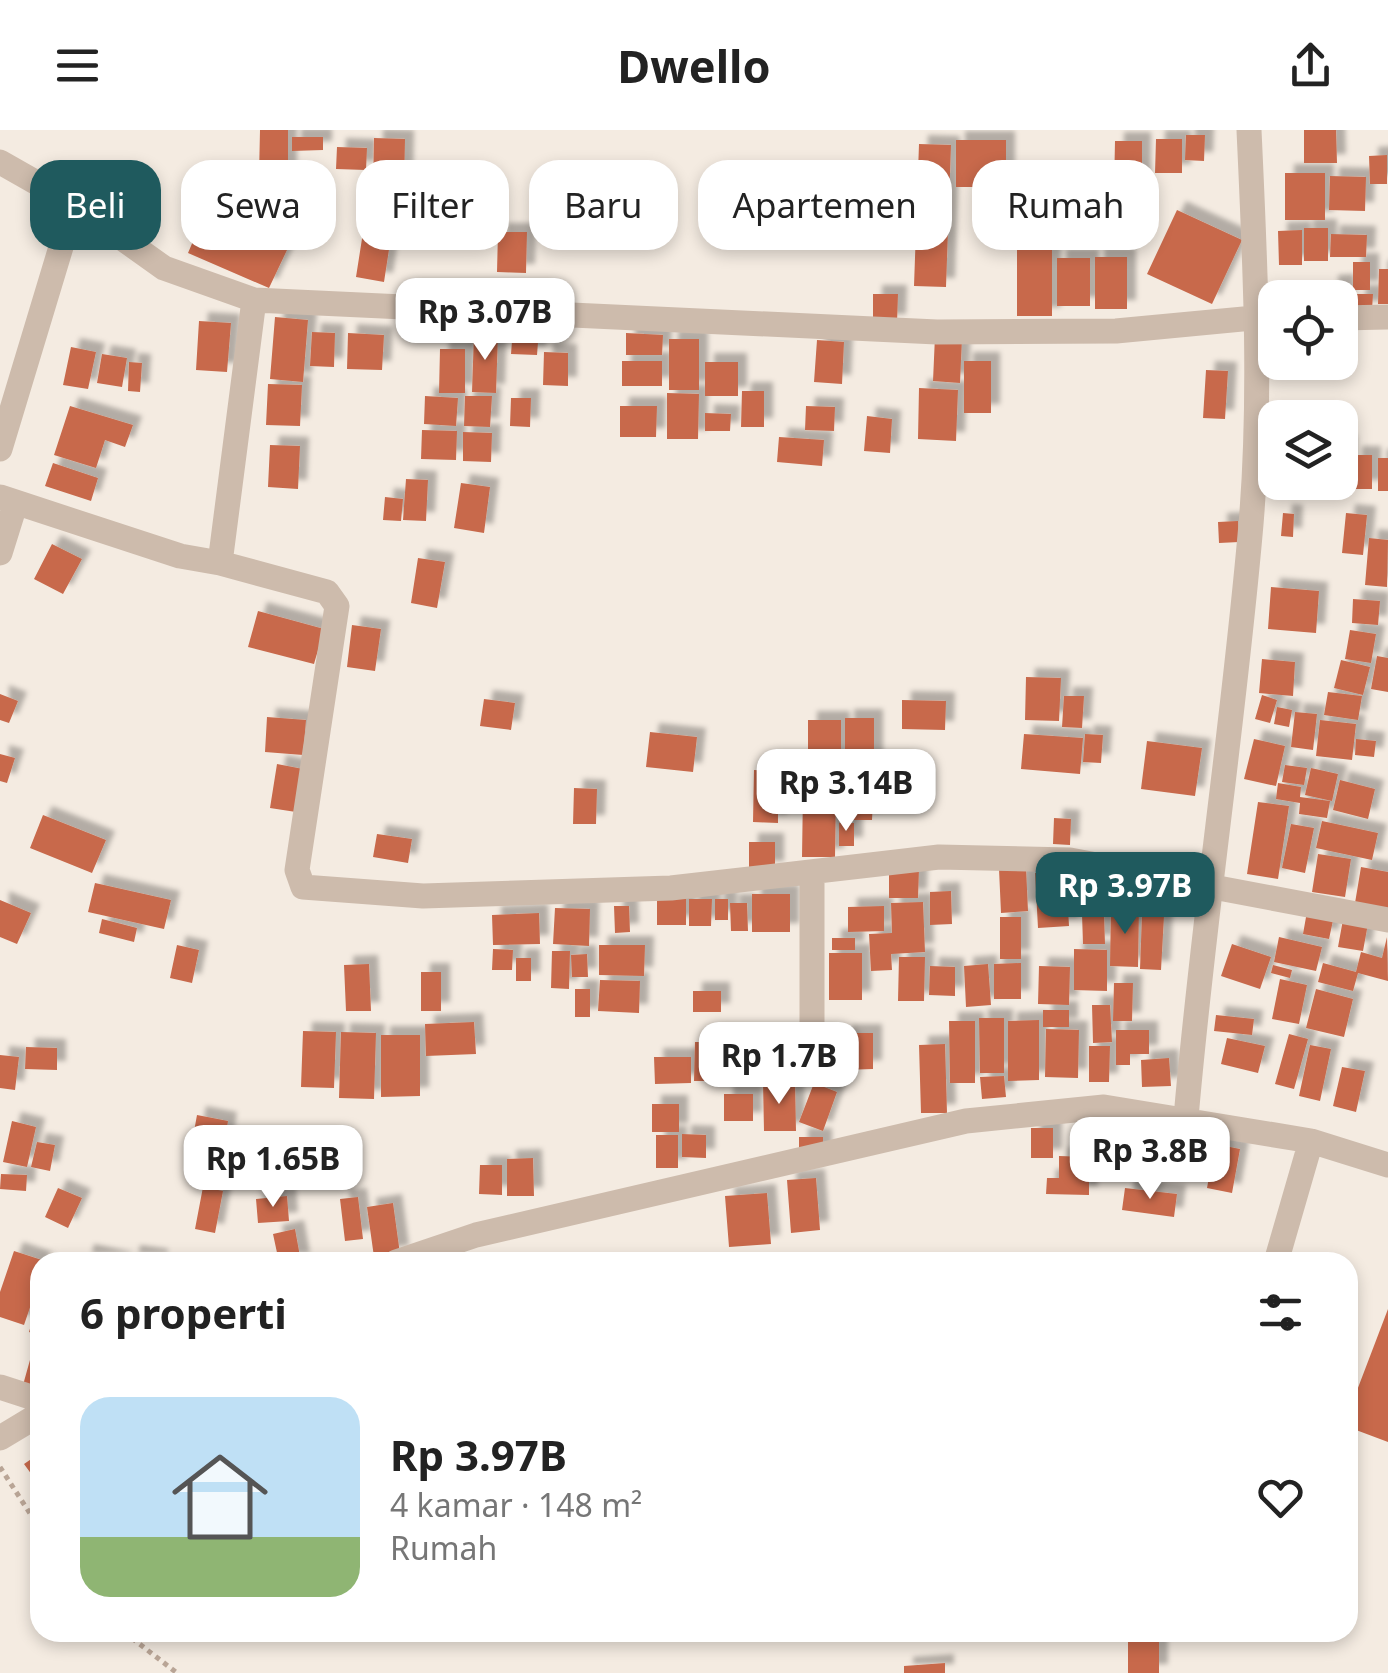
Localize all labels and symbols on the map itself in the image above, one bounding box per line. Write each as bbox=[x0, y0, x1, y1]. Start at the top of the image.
pin: Rp 3.07B bbox=[382, 278, 588, 363]
pin: Rp 3.14B bbox=[743, 749, 949, 834]
pin: Rp 3.97B bbox=[1022, 852, 1228, 937]
pin: Rp 1.7B bbox=[687, 1022, 871, 1107]
pin: Rp 3.8B bbox=[1058, 1117, 1242, 1202]
pin: Rp 1.65B bbox=[170, 1125, 376, 1210]

